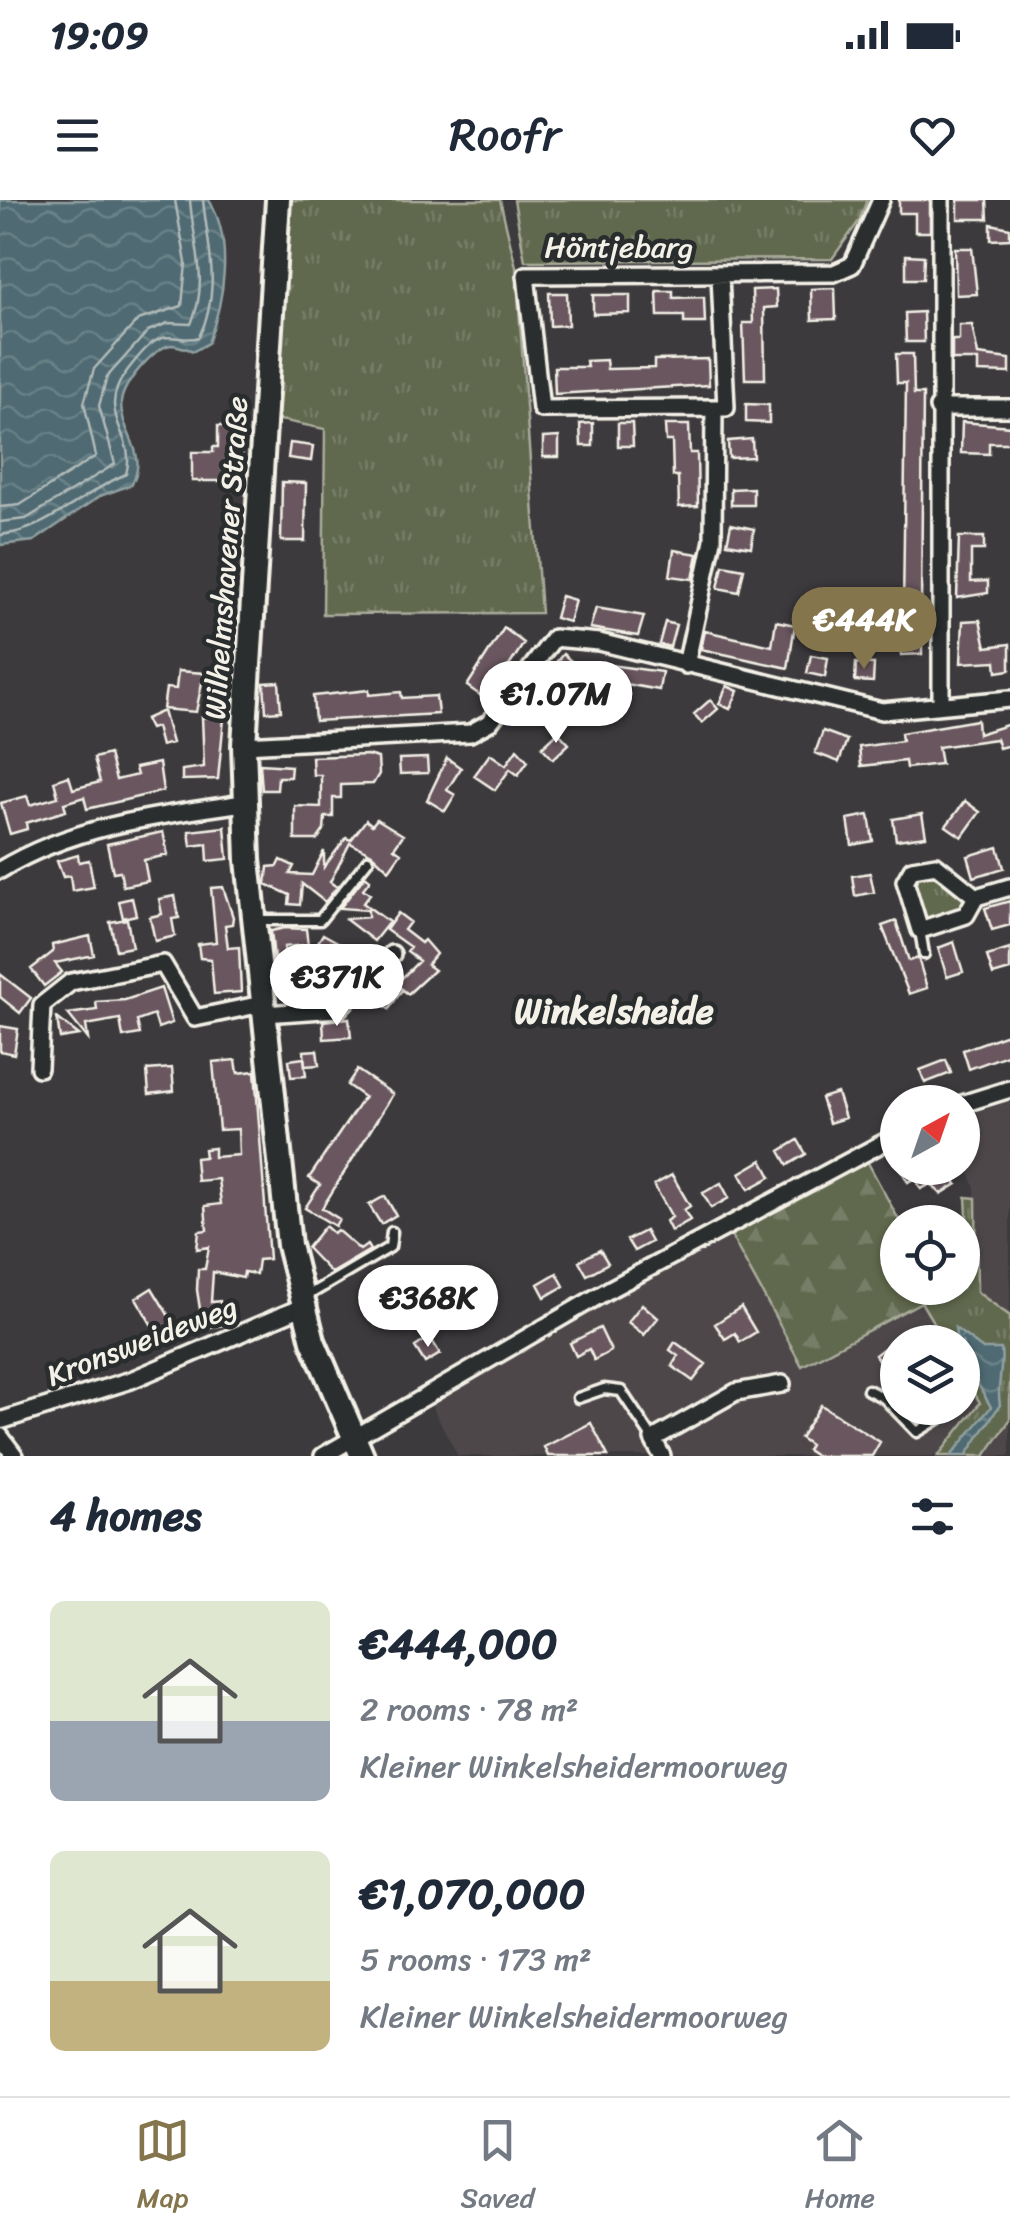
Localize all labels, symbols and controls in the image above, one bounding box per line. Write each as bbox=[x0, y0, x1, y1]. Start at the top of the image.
text: 19:09 bbox=[50, 2, 148, 69]
text: Roofr bbox=[449, 95, 561, 175]
icon: menu bbox=[50, 108, 105, 163]
icon: heart bbox=[905, 108, 960, 163]
street label: Höntjebarg bbox=[545, 220, 693, 274]
street label: Wilhelmshavener Straße bbox=[188, 395, 264, 721]
pin: €444K bbox=[794, 587, 934, 672]
text: €444K bbox=[814, 591, 914, 648]
pin: €1.07M bbox=[475, 661, 637, 746]
text: €1.07M bbox=[501, 665, 611, 722]
pin: €371K bbox=[267, 944, 407, 1029]
text: €371K bbox=[292, 948, 382, 1005]
district label: Winkelsheide bbox=[514, 980, 714, 1042]
north arrow bbox=[880, 1085, 980, 1185]
map controls bbox=[880, 1085, 980, 1425]
button: locate bbox=[880, 1205, 980, 1305]
pin: €368K bbox=[358, 1265, 498, 1350]
text: €368K bbox=[380, 1269, 476, 1326]
street label: Kronsweideweg bbox=[38, 1280, 246, 1402]
button: layers bbox=[880, 1325, 980, 1425]
text: 4 homes bbox=[50, 1479, 202, 1553]
icon: filters bbox=[905, 1489, 960, 1544]
text: €444,000 bbox=[360, 1607, 558, 1681]
icon: home bbox=[130, 1641, 250, 1761]
text: 2 rooms · 78 m² bbox=[360, 1681, 578, 1738]
text: Kleiner Winkelsheidermoorweg bbox=[360, 1738, 788, 1795]
text: €1,070,000 bbox=[360, 1857, 585, 1931]
icon: home bbox=[130, 1891, 250, 2011]
text: 5 rooms · 173 m² bbox=[360, 1931, 591, 1988]
text: Kleiner Winkelsheidermoorweg bbox=[360, 1988, 788, 2045]
tab: Map bbox=[135, 2113, 190, 2222]
tab: Saved bbox=[461, 2113, 534, 2222]
tab: Home bbox=[805, 2113, 875, 2222]

